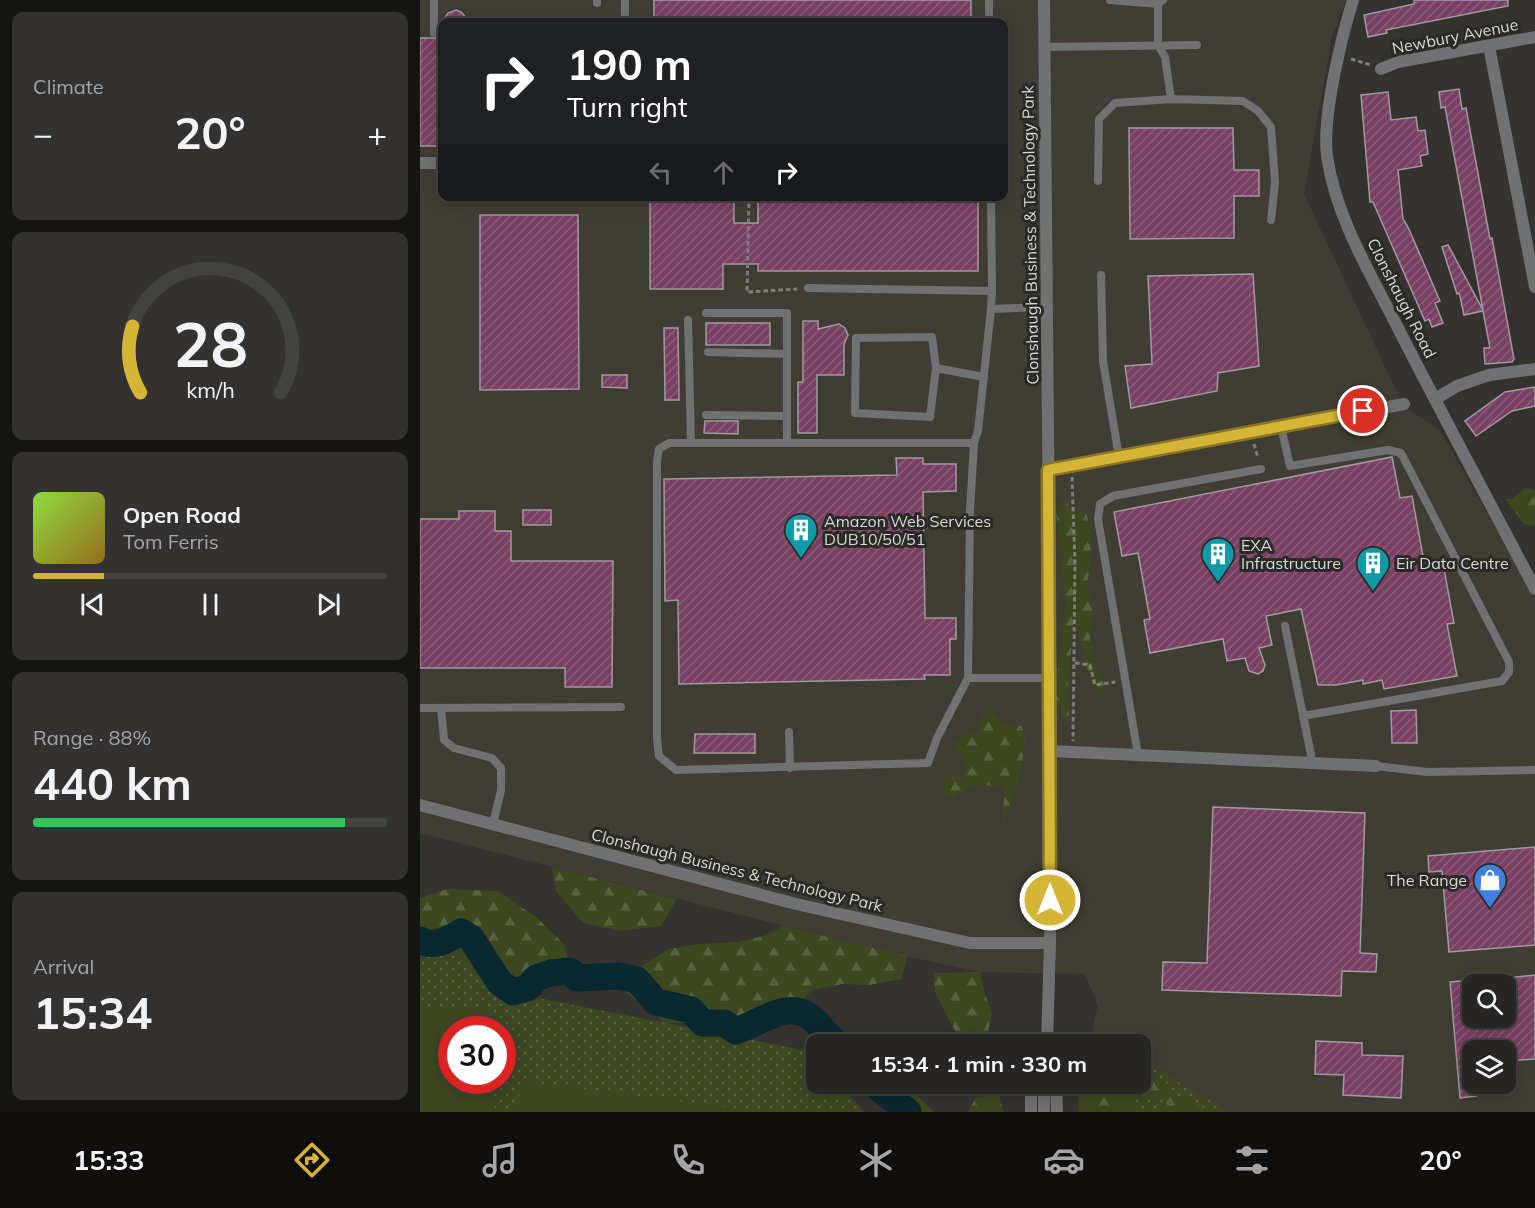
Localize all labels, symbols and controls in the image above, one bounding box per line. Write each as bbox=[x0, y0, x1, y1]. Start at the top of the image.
street label: Newbury Avenue bbox=[1390, 14, 1520, 58]
text: 190 m bbox=[567, 38, 692, 91]
icon: right bbox=[468, 42, 546, 120]
text: Climate bbox=[33, 74, 104, 99]
street label: Clonshaugh Business & Technology Park bbox=[1017, 84, 1043, 385]
text: Turn right bbox=[567, 90, 687, 124]
text: 20° bbox=[174, 104, 246, 160]
text: − bbox=[33, 113, 53, 154]
text: + bbox=[367, 113, 387, 154]
icon: left bbox=[644, 156, 677, 189]
icon: ahead bbox=[707, 156, 740, 189]
icon: right bbox=[770, 156, 803, 189]
street label: Clonshaugh Road bbox=[1363, 235, 1441, 361]
text: 28 bbox=[173, 304, 247, 383]
text: km/h bbox=[186, 376, 234, 403]
pin bbox=[1337, 385, 1388, 436]
icon: arrive bbox=[1346, 394, 1379, 427]
text: Open Road bbox=[123, 501, 241, 529]
place label: Amazon Web Services DUB10/50/51 bbox=[824, 511, 991, 549]
building icon: Amazon Web Services DUB10/50/51 bbox=[783, 512, 819, 559]
text: Tom Ferris bbox=[123, 529, 219, 554]
place label: EXA Infrastructure bbox=[1241, 535, 1341, 573]
building icon: EXA Infrastructure bbox=[1200, 536, 1236, 583]
building icon: Eir Data Centre bbox=[1355, 545, 1391, 592]
place label: Eir Data Centre bbox=[1396, 553, 1509, 573]
icon: previous bbox=[76, 588, 109, 621]
icon: pause bbox=[194, 588, 227, 621]
icon: next bbox=[312, 588, 345, 621]
text: Range · 88% bbox=[33, 725, 151, 750]
text: 440 km bbox=[33, 755, 192, 811]
street label: Clonshaugh Business & Technology Park bbox=[589, 824, 885, 916]
shop icon: The Range bbox=[1472, 862, 1508, 909]
position arrow bbox=[1018, 868, 1082, 932]
place label: The Range bbox=[1387, 870, 1467, 890]
text: Arrival bbox=[33, 954, 94, 979]
map controls bbox=[1462, 974, 1516, 1094]
button: search bbox=[1462, 974, 1516, 1028]
text: 15:34 bbox=[33, 984, 152, 1040]
speed limit sign: 30 bbox=[438, 1016, 516, 1094]
button: layers bbox=[1462, 1040, 1516, 1094]
text: 15:34 · 1 min · 330 m bbox=[870, 1050, 1087, 1078]
icon: directions bbox=[291, 1139, 333, 1181]
icon: music bbox=[479, 1139, 521, 1181]
icon: phone bbox=[667, 1139, 709, 1181]
icon: climate bbox=[855, 1139, 897, 1181]
icon: car bbox=[1043, 1139, 1085, 1181]
icon: filters bbox=[1231, 1139, 1273, 1181]
text: 15:33 bbox=[73, 1143, 145, 1177]
text: 20° bbox=[1419, 1143, 1462, 1177]

